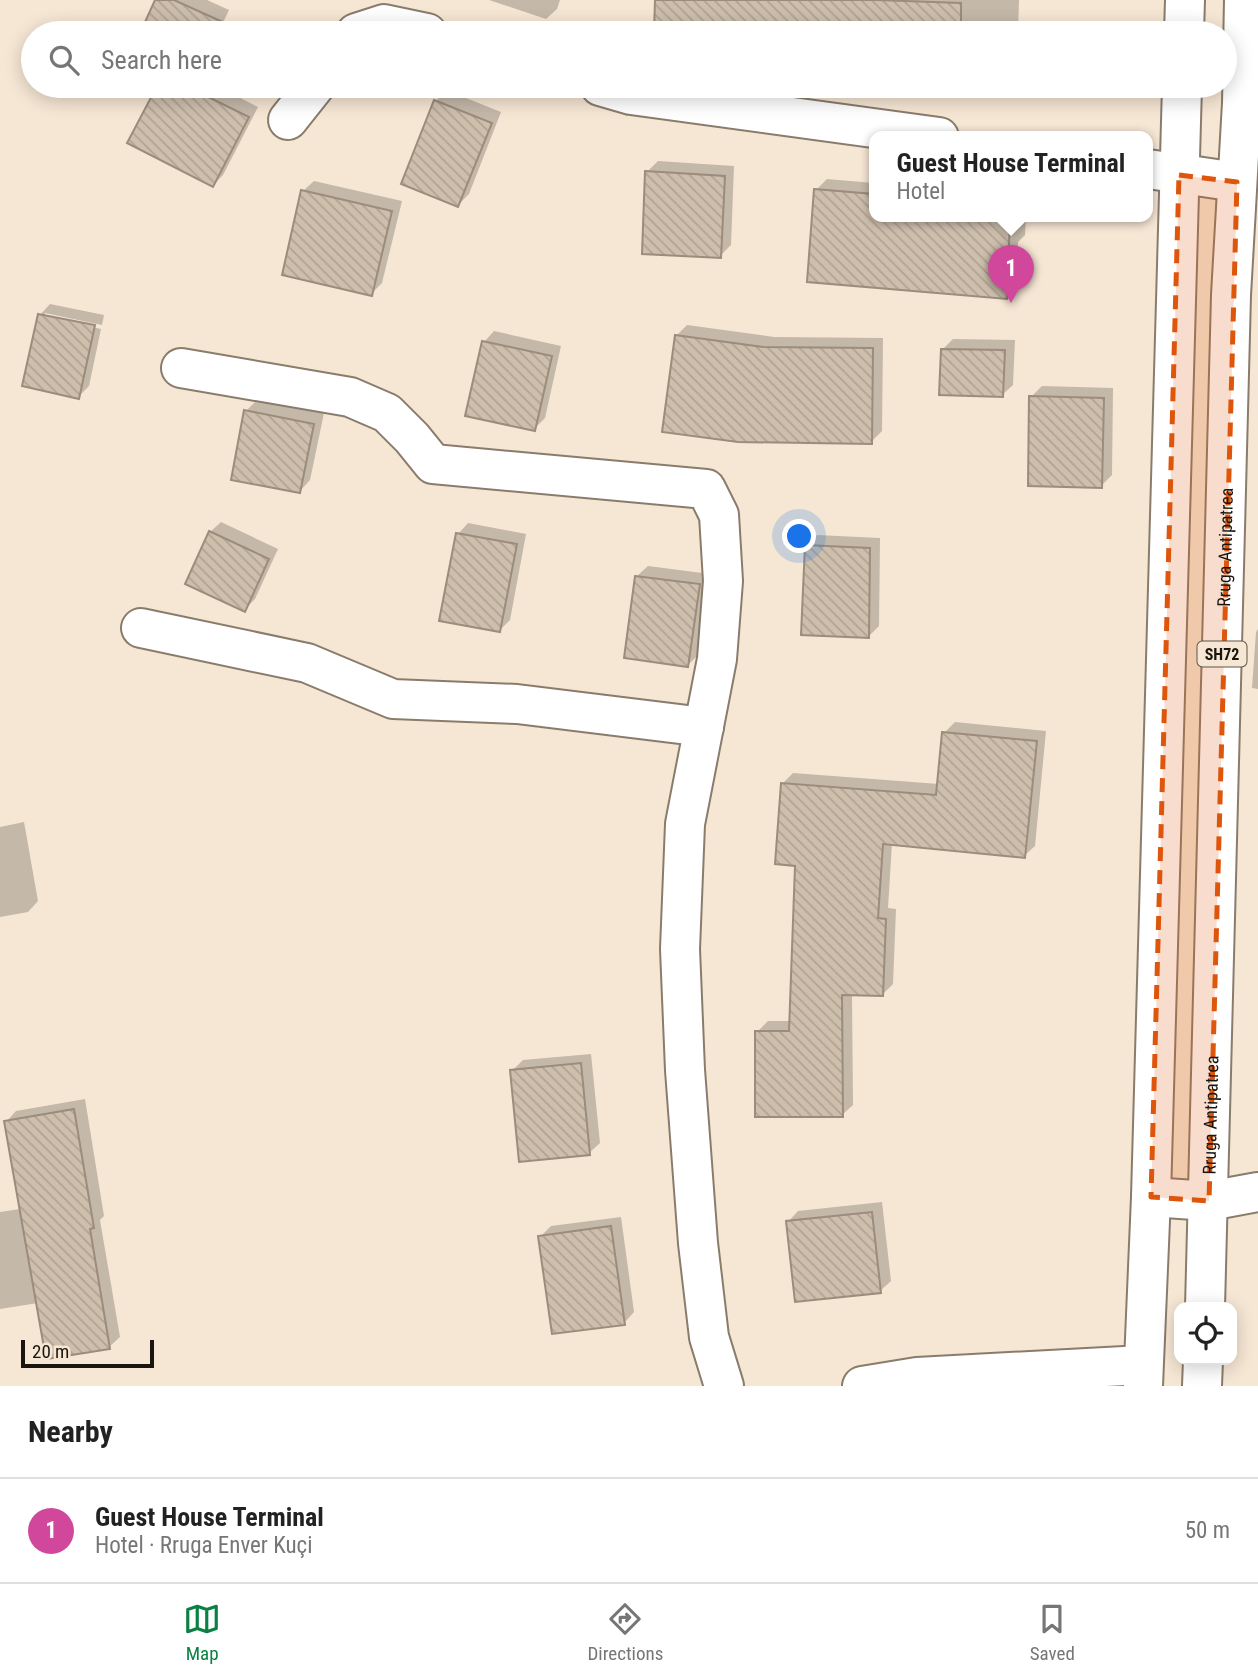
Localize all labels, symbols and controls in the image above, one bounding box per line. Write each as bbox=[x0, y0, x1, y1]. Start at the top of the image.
search box bbox=[21, 21, 1237, 98]
icon: search bbox=[45, 41, 83, 79]
text: Search here bbox=[101, 45, 222, 75]
popup bbox=[869, 131, 1153, 222]
text: Guest House Terminal bbox=[897, 148, 1125, 178]
text: Hotel bbox=[897, 178, 945, 205]
pin: 1 bbox=[988, 245, 1034, 303]
street label: Rruga Antipatrea bbox=[1212, 487, 1237, 607]
your location bbox=[782, 519, 816, 553]
road number: SH72 bbox=[1198, 642, 1246, 666]
street label: Rruga Antipatrea bbox=[1198, 1055, 1222, 1175]
map controls bbox=[1174, 1302, 1237, 1365]
button: locate bbox=[1174, 1302, 1237, 1365]
scale bar bbox=[21, 1337, 154, 1369]
text: 20 m bbox=[32, 1340, 69, 1363]
text: Nearby bbox=[28, 1414, 113, 1449]
text: Guest House Terminal bbox=[95, 1502, 324, 1532]
text: 1 bbox=[45, 1517, 57, 1544]
text: 50 m bbox=[1185, 1517, 1230, 1544]
text: Hotel · Rruga Enver Kuçi bbox=[95, 1532, 312, 1559]
tab: Map bbox=[183, 1600, 221, 1665]
tab: Directions bbox=[587, 1600, 663, 1665]
tab: Saved bbox=[1030, 1600, 1075, 1665]

